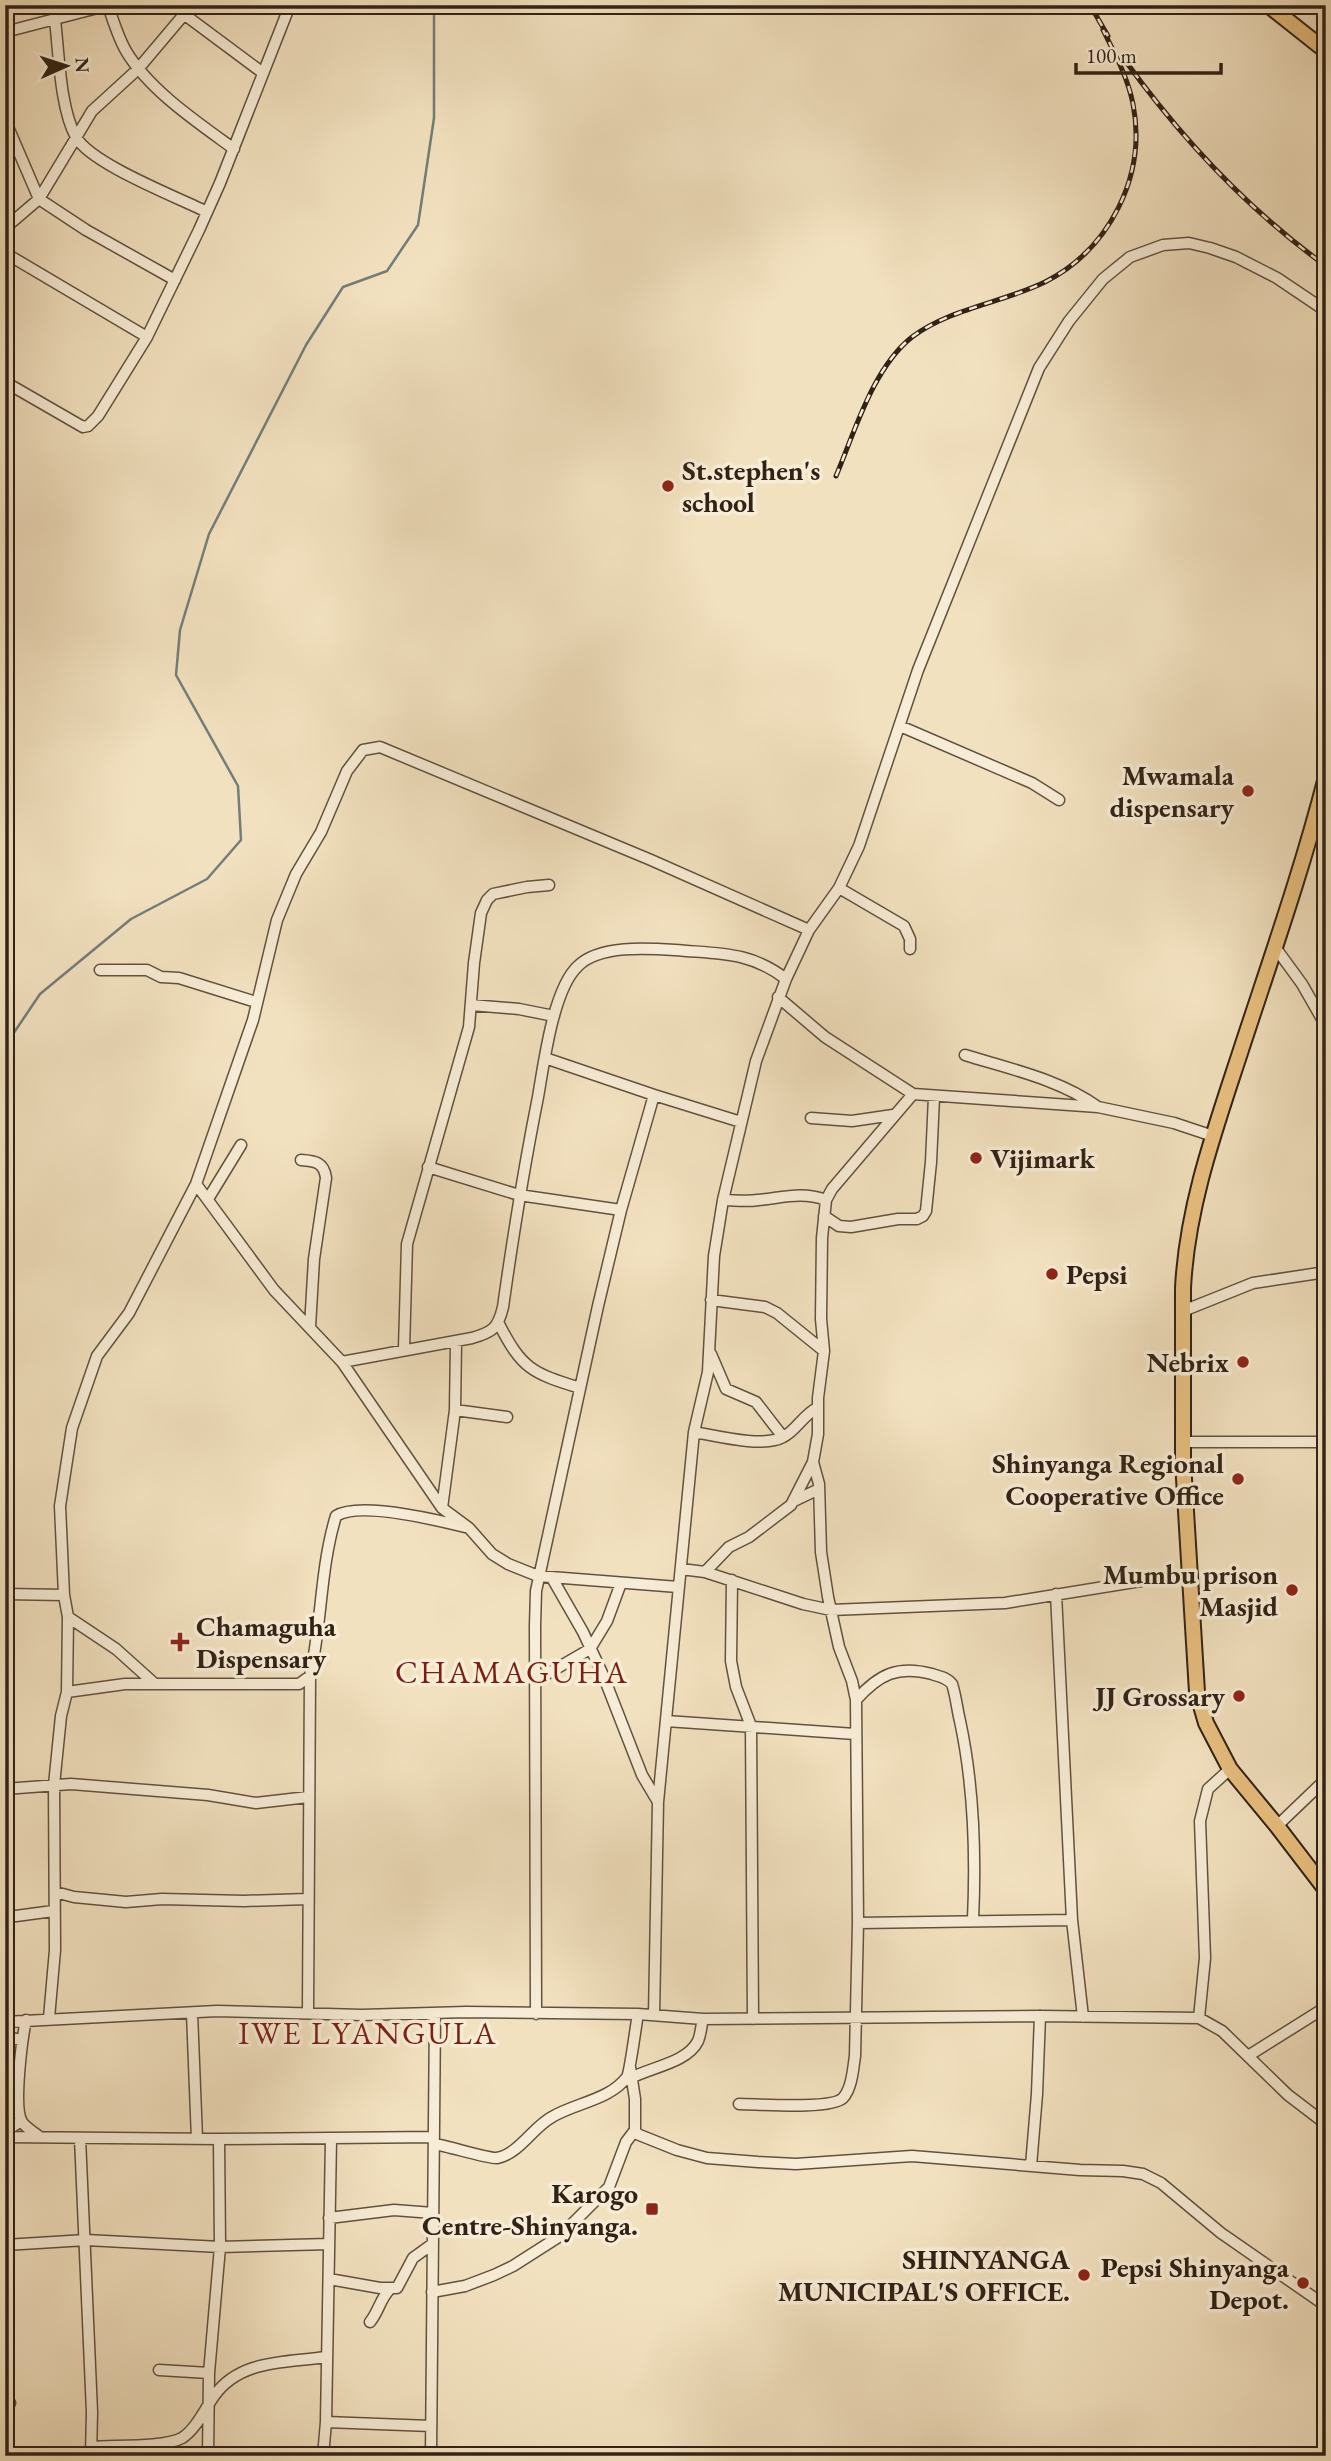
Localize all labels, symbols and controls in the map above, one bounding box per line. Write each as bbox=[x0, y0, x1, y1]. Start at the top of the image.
north arrow bbox=[32, 32, 102, 102]
scale bar bbox=[1076, 32, 1221, 76]
text: 100 m bbox=[1086, 42, 1137, 69]
text: N bbox=[70, 57, 95, 74]
place label: St.stephen's school bbox=[682, 452, 820, 520]
marker: St.stephen's school bbox=[660, 478, 676, 494]
place label: Mwamala dispensary bbox=[1110, 757, 1235, 825]
marker: Mwamala dispensary bbox=[1240, 783, 1256, 799]
place label: Vijimark bbox=[990, 1140, 1095, 1176]
marker: Vijimark bbox=[968, 1150, 984, 1166]
place label: Pepsi bbox=[1066, 1256, 1128, 1292]
marker: Pepsi bbox=[1044, 1266, 1060, 1282]
place label: Nebrix bbox=[1147, 1344, 1229, 1380]
marker: Nebrix bbox=[1235, 1354, 1251, 1370]
place label: Shinyanga Regional Cooperative Office bbox=[992, 1445, 1224, 1513]
marker: Shinyanga Regional Cooperative Office bbox=[1230, 1471, 1246, 1487]
place label: Mumbu prison Masjid bbox=[1103, 1556, 1279, 1624]
marker: Mumbu prison Masjid bbox=[1284, 1582, 1300, 1598]
place label: Chamaguha Dispensary bbox=[196, 1608, 337, 1676]
marker: Chamaguha Dispensary bbox=[170, 1632, 190, 1652]
district label: CHAMAGUHA bbox=[395, 1651, 629, 1693]
place label: JJ Grossary bbox=[1092, 1678, 1226, 1714]
marker: JJ Grossary bbox=[1231, 1688, 1247, 1704]
district label: IWE LYANGULA bbox=[238, 2012, 498, 2054]
place label: Karogo Centre-Shinyanga. bbox=[422, 2175, 638, 2243]
marker: Karogo Centre-Shinyanga. bbox=[644, 2201, 660, 2217]
place label: SHINYANGA MUNICIPAL'S OFFICE. bbox=[778, 2241, 1071, 2309]
place label: Pepsi Shinyanga Depot. bbox=[1101, 2249, 1290, 2317]
marker: SHINYANGA MUNICIPAL'S OFFICE. bbox=[1076, 2267, 1092, 2283]
marker: Pepsi Shinyanga Depot. bbox=[1295, 2275, 1311, 2291]

